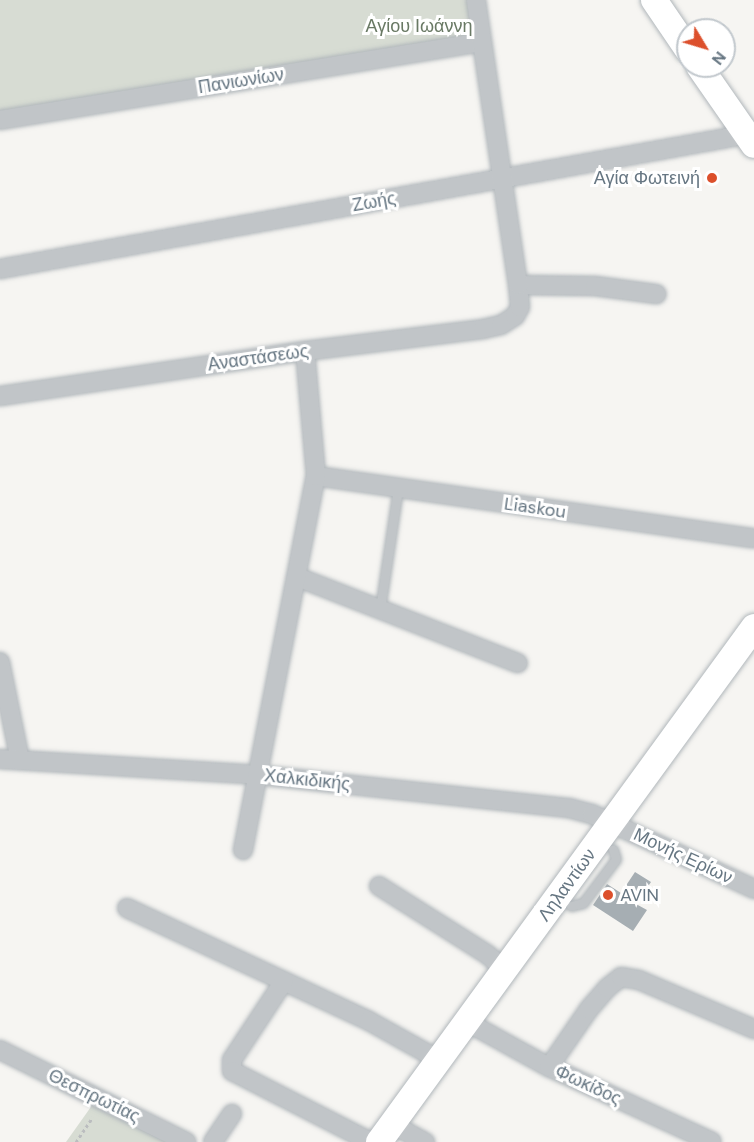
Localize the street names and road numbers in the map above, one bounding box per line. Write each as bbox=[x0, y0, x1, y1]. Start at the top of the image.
street label: Πανιωνίων bbox=[197, 64, 285, 98]
street label: Ζωής bbox=[351, 188, 397, 216]
street label: Αναστάσεως bbox=[206, 340, 310, 376]
street label: Liaskou bbox=[503, 493, 567, 523]
street label: Χαλκιδικής bbox=[263, 765, 351, 795]
street label: Μονής Ερίων bbox=[630, 824, 736, 888]
street label: Ληλαντίων bbox=[533, 845, 601, 925]
street label: Φωκίδος bbox=[552, 1060, 624, 1110]
street label: Θεσπρωτίας bbox=[45, 1065, 143, 1127]

